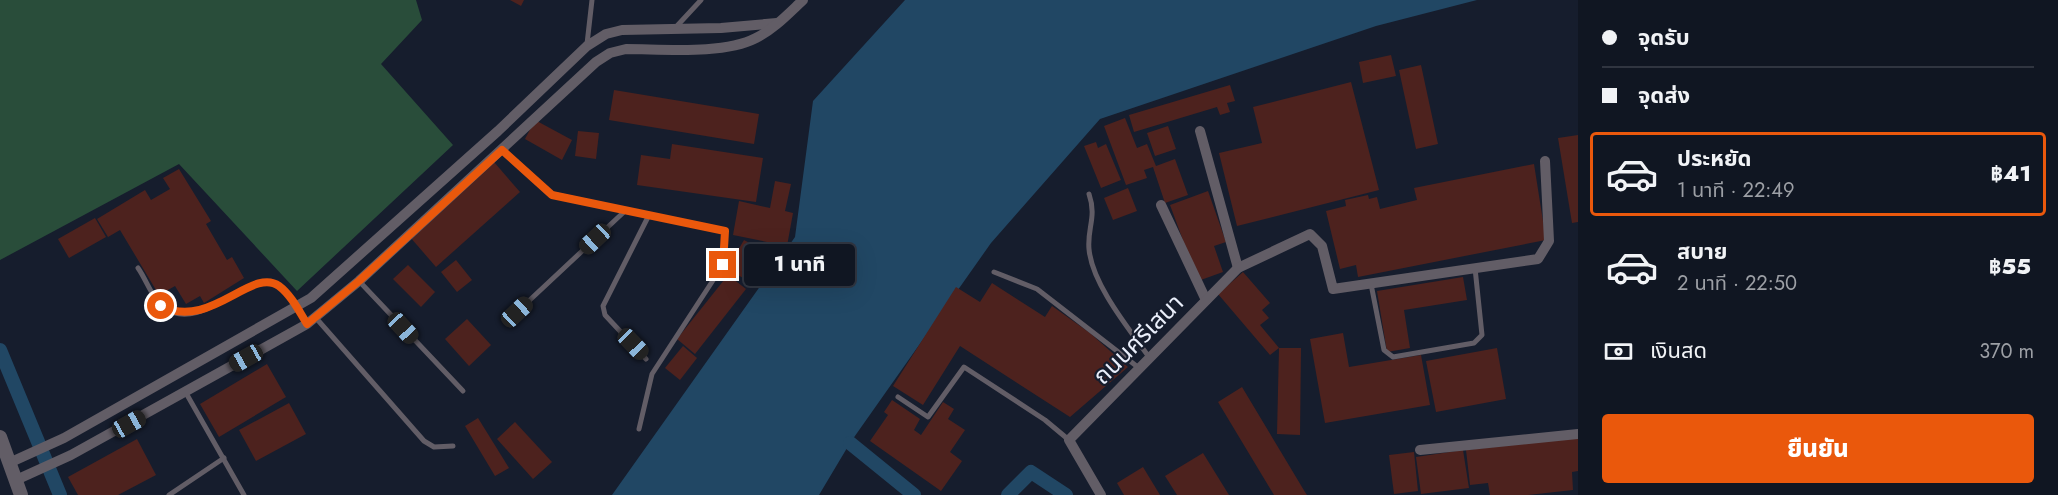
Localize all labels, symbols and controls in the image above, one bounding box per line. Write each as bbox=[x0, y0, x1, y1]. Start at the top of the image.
text: จุดรับ bbox=[1638, 21, 1690, 53]
text: จุดส่ง bbox=[1638, 79, 1690, 111]
text: ประหยัด bbox=[1677, 142, 1752, 174]
icon: car bbox=[1605, 147, 1659, 201]
text: ฿41 bbox=[1990, 157, 2031, 189]
text: 1 นาที · 22:49 bbox=[1677, 176, 1795, 205]
car bbox=[576, 220, 614, 258]
text: สบาย bbox=[1677, 235, 1727, 267]
icon: car bbox=[1605, 240, 1659, 294]
callout: 1 นาที bbox=[744, 244, 855, 286]
text: 1 นาที bbox=[774, 250, 825, 279]
text: ฿55 bbox=[1989, 250, 2031, 282]
route end bbox=[709, 251, 736, 278]
text: 2 นาที · 22:50 bbox=[1677, 269, 1797, 298]
street label: ถนนศรีเสนา bbox=[1085, 286, 1191, 392]
route start bbox=[147, 292, 174, 319]
car bbox=[498, 293, 536, 331]
car bbox=[384, 309, 422, 347]
car bbox=[614, 325, 652, 363]
text: เงินสด bbox=[1650, 334, 1707, 366]
icon: cash bbox=[1602, 335, 1635, 368]
text: 370 m bbox=[1979, 337, 2034, 366]
car bbox=[226, 341, 266, 375]
car bbox=[109, 407, 149, 441]
button: ยืนยัน bbox=[1602, 414, 2034, 483]

